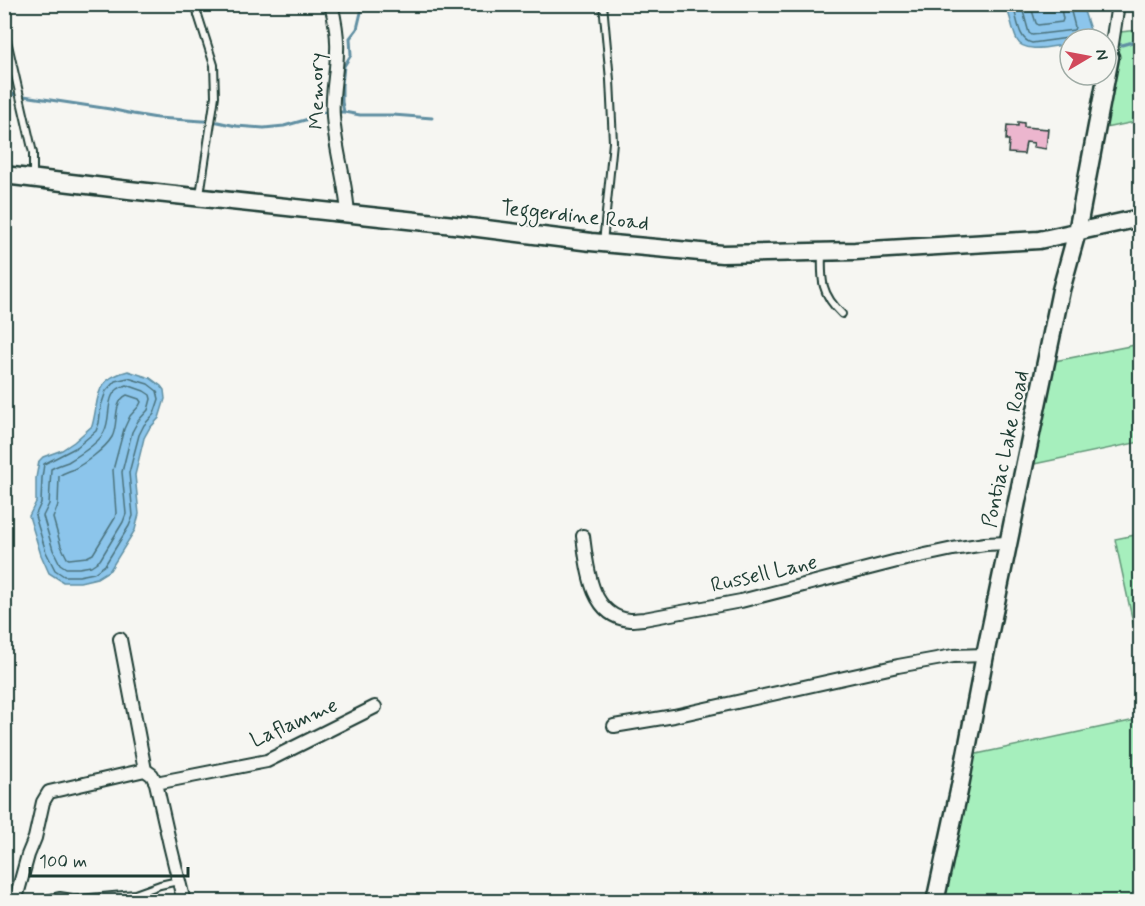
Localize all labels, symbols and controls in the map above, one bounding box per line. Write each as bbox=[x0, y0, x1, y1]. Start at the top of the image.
north arrow bbox=[1058, 27, 1118, 87]
text: N bbox=[1090, 48, 1113, 62]
street label: Memory bbox=[303, 52, 331, 130]
street label: Teggerdine Road bbox=[499, 194, 650, 240]
street label: Pontiac Lake Road bbox=[976, 368, 1036, 530]
street label: Russell Lane bbox=[708, 548, 820, 600]
street label: Laflamme bbox=[246, 691, 342, 755]
scale bar bbox=[30, 840, 188, 878]
text: 100 m bbox=[39, 850, 87, 874]

